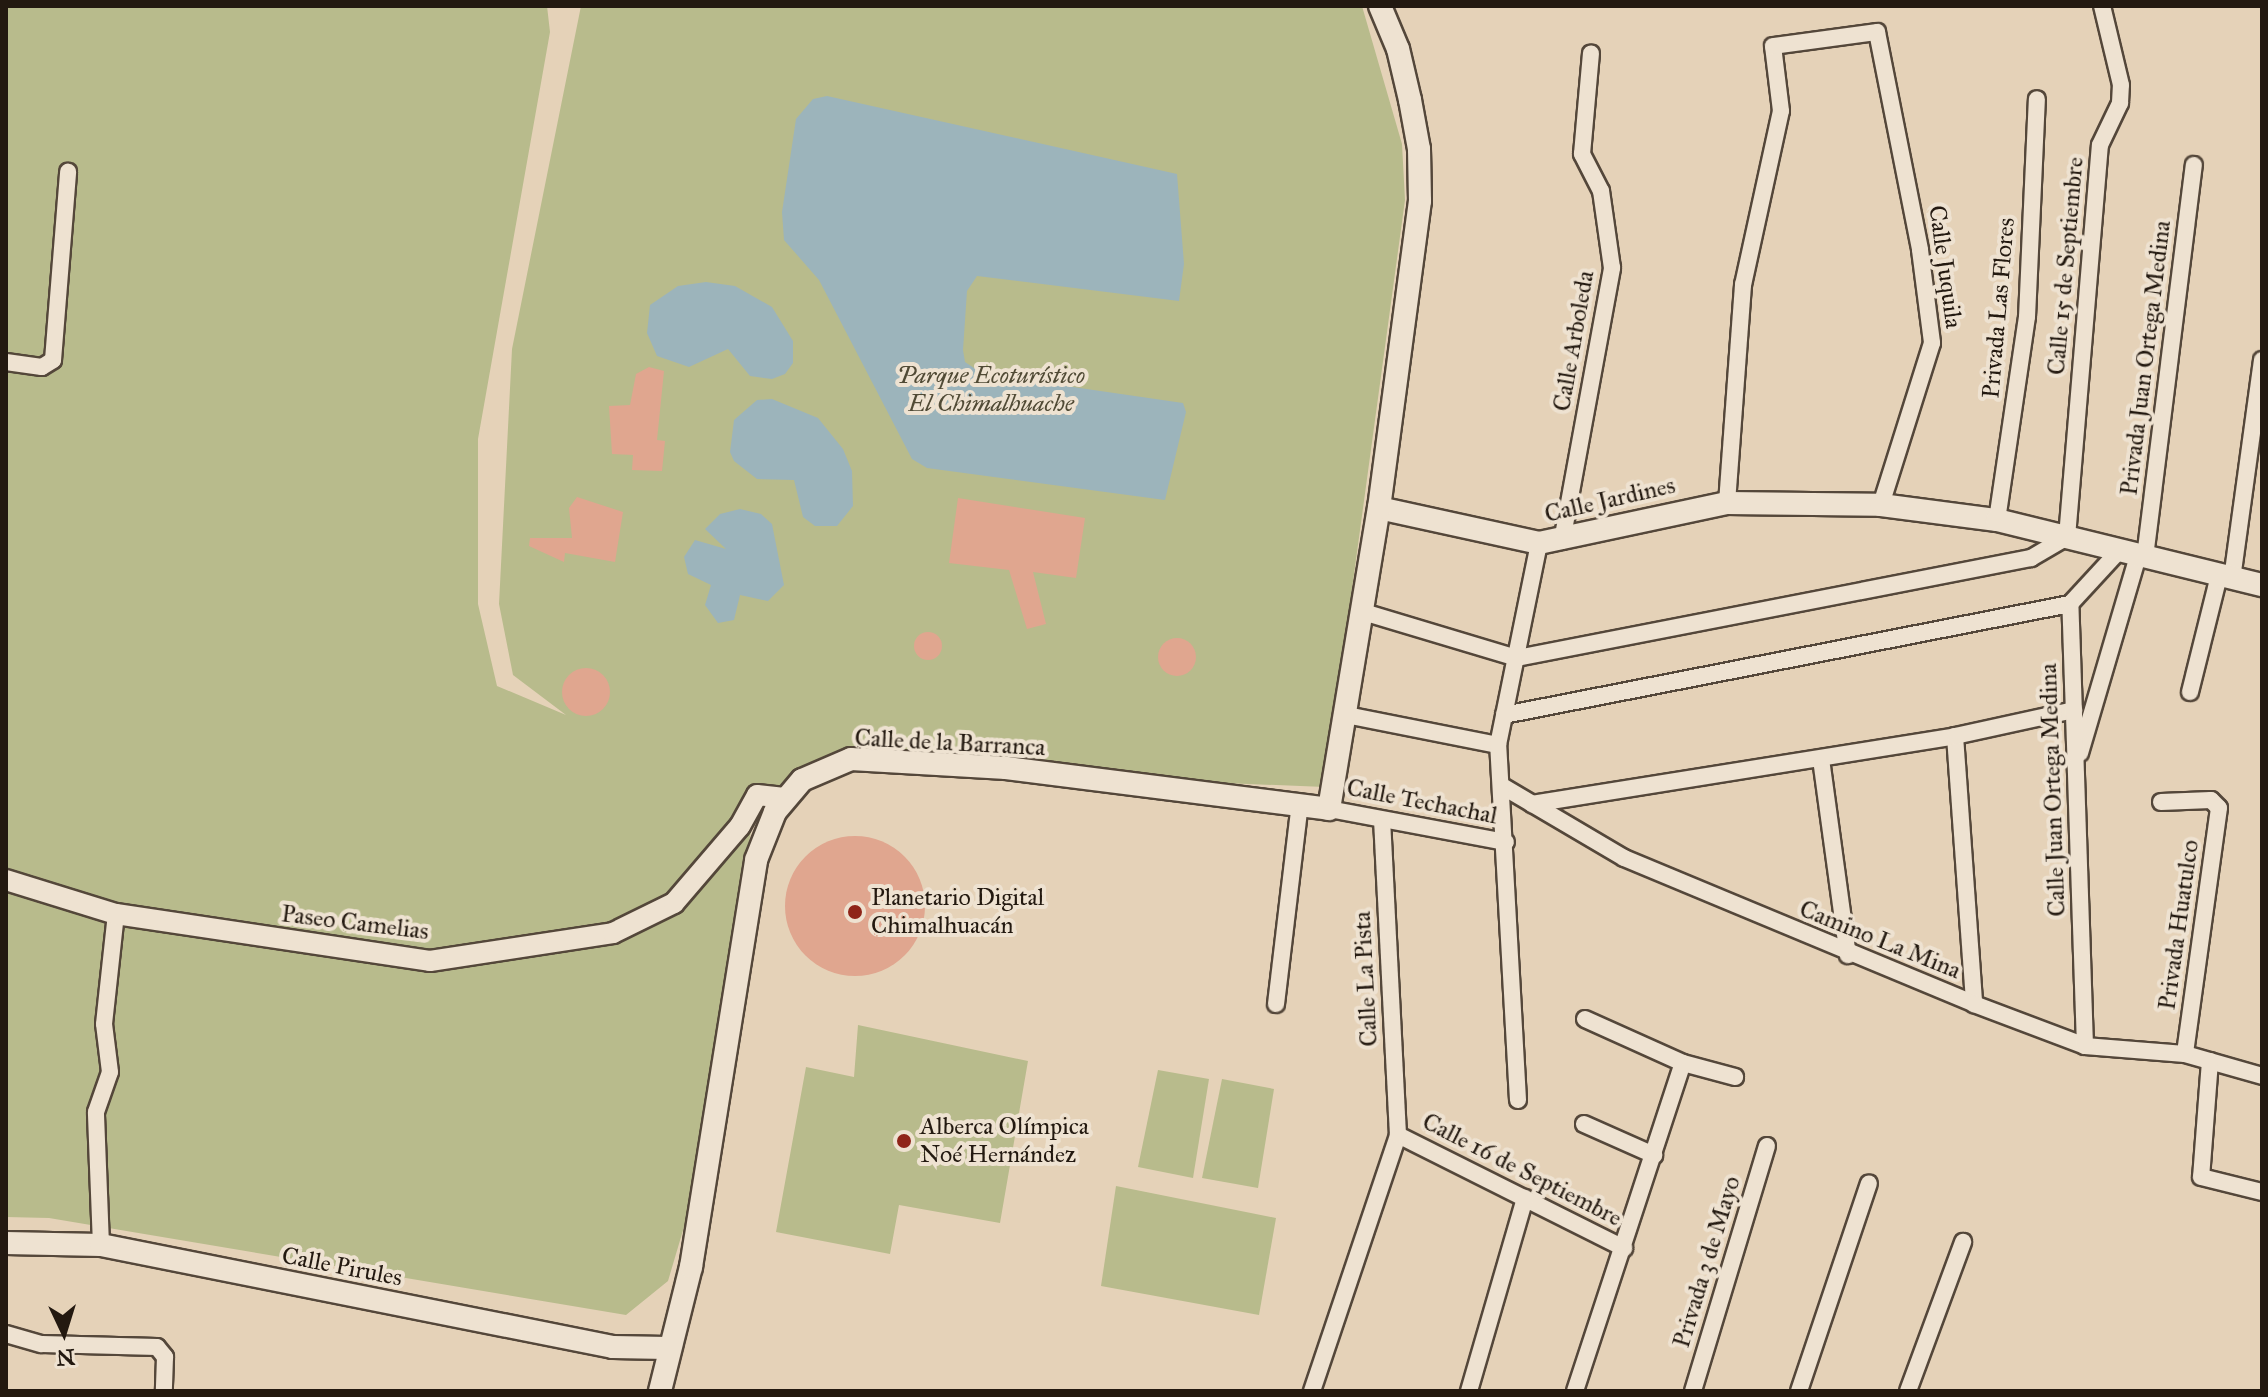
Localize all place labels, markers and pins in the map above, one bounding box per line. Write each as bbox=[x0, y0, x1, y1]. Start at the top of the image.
place label: Planetario Digital Chimalhuacán bbox=[871, 884, 1044, 940]
marker: Planetario Digital Chimalhuacán bbox=[846, 903, 864, 921]
place label: Alberca Olímpica Noé Hernández bbox=[920, 1113, 1089, 1169]
marker: Alberca Olímpica Noé Hernández bbox=[895, 1132, 913, 1150]

